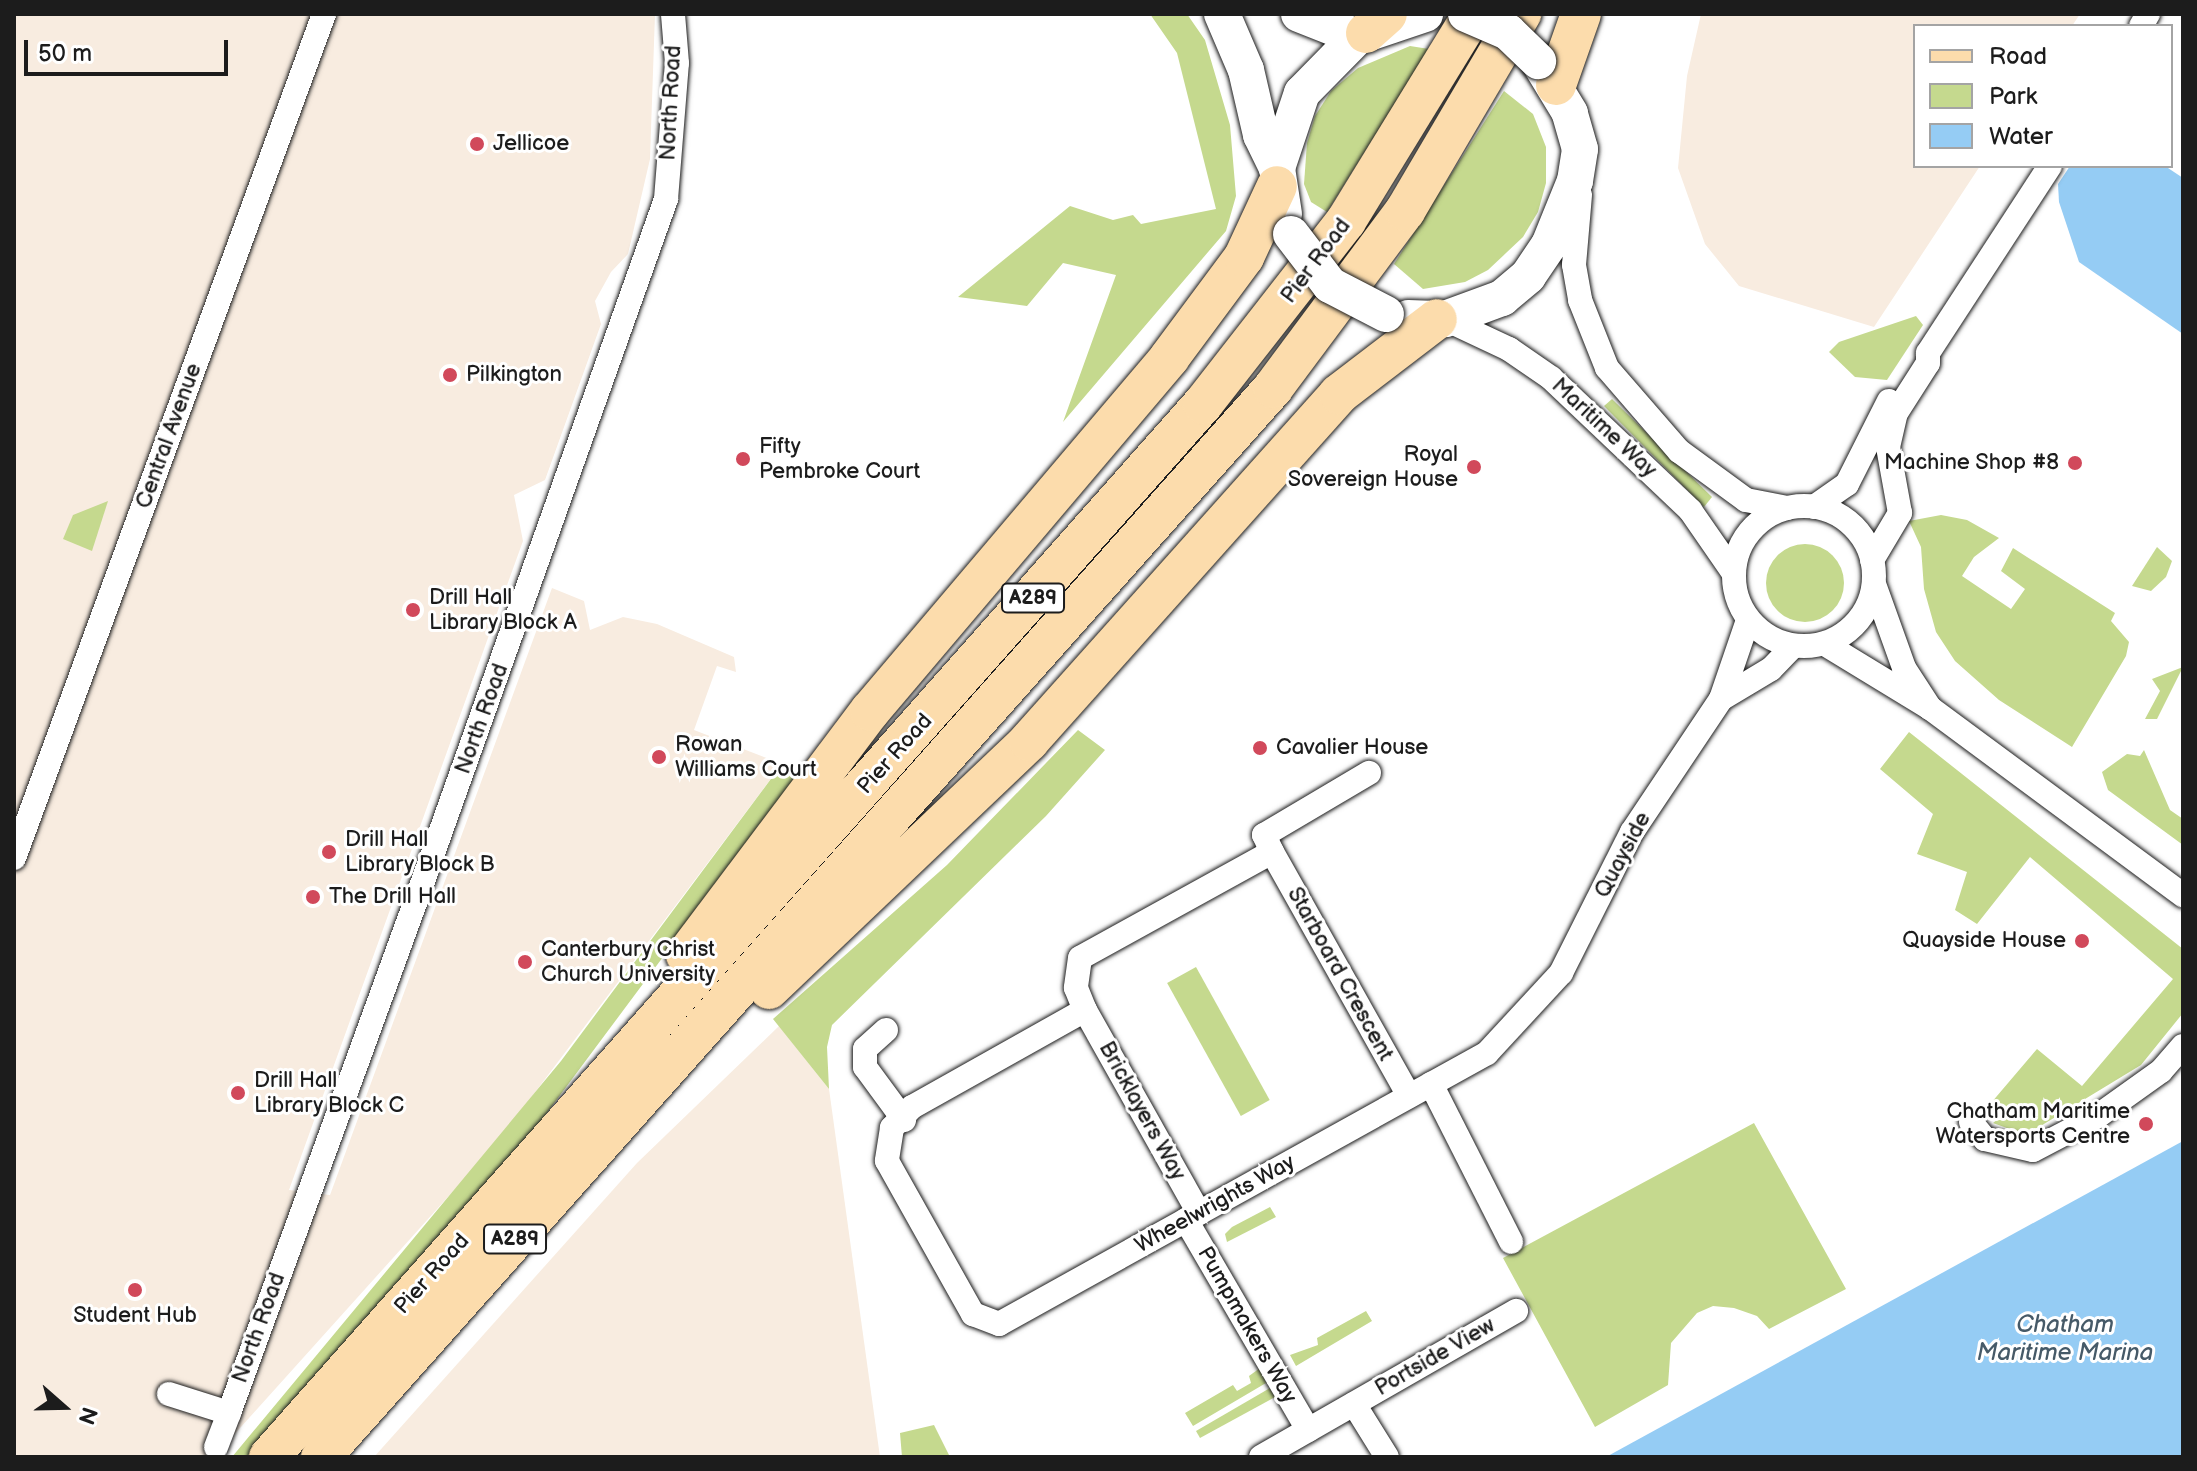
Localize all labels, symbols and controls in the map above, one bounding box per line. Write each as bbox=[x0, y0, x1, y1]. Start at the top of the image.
scale bar bbox=[28, 24, 232, 74]
legend bbox=[1913, 24, 2173, 168]
text: 50 m bbox=[38, 39, 92, 68]
text: Road bbox=[1989, 42, 2047, 71]
street label: North Road bbox=[655, 45, 687, 161]
text: Park bbox=[1989, 82, 2037, 111]
text: Water bbox=[1989, 122, 2053, 151]
place label: Jellicoe bbox=[493, 131, 569, 157]
marker: Jellicoe bbox=[468, 135, 486, 153]
street label: Pier Road bbox=[1276, 213, 1356, 309]
street label: Central Avenue bbox=[131, 360, 207, 512]
place label: Pilkington bbox=[466, 362, 562, 388]
marker: Pilkington bbox=[441, 366, 459, 384]
street label: Maritime Way bbox=[1546, 372, 1662, 484]
place label: Fifty Pembroke Court bbox=[759, 433, 920, 484]
place label: Royal Sovereign House bbox=[1288, 441, 1458, 492]
marker: Fifty Pembroke Court bbox=[734, 450, 752, 468]
place label: Machine Shop #8 bbox=[1884, 450, 2059, 476]
marker: Machine Shop #8 bbox=[2066, 454, 2084, 472]
marker: Royal Sovereign House bbox=[1465, 458, 1483, 476]
road number: A289 bbox=[1001, 582, 1065, 614]
place label: Drill Hall Library Block A bbox=[429, 584, 578, 636]
marker: Drill Hall Library Block A bbox=[404, 601, 422, 619]
street label: North Road bbox=[450, 660, 514, 778]
street label: Pier Road bbox=[852, 708, 938, 800]
place label: Rowan Williams Court bbox=[675, 731, 817, 782]
place label: Cavalier House bbox=[1276, 735, 1428, 761]
marker: Cavalier House bbox=[1251, 739, 1269, 757]
marker: Rowan Williams Court bbox=[650, 748, 668, 766]
street label: Quayside bbox=[1589, 808, 1657, 902]
place label: Drill Hall Library Block B bbox=[345, 826, 496, 878]
marker: Drill Hall Library Block B bbox=[320, 843, 338, 861]
street label: Starboard Crescent bbox=[1281, 883, 1399, 1065]
place label: The Drill Hall bbox=[329, 884, 456, 910]
marker: The Drill Hall bbox=[304, 888, 322, 906]
place label: Quayside House bbox=[1902, 928, 2066, 954]
marker: Quayside House bbox=[2073, 932, 2091, 950]
place label: Canterbury Christ Church University bbox=[541, 936, 716, 988]
marker: Canterbury Christ Church University bbox=[516, 953, 534, 971]
street label: Bricklayers Way bbox=[1093, 1037, 1191, 1185]
place label: Drill Hall Library Block C bbox=[254, 1067, 405, 1118]
marker: Drill Hall Library Block C bbox=[229, 1084, 247, 1102]
place label: Chatham Maritime Watersports Centre bbox=[1936, 1098, 2130, 1150]
marker: Chatham Maritime Watersports Centre bbox=[2137, 1115, 2155, 1133]
street label: Wheelwrights Way bbox=[1130, 1149, 1300, 1259]
road number: A289 bbox=[483, 1223, 547, 1255]
street label: Pier Road bbox=[389, 1228, 475, 1320]
street label: Pumpmakers Way bbox=[1191, 1242, 1303, 1408]
street label: North Road bbox=[227, 1269, 291, 1387]
marker: Student Hub bbox=[126, 1281, 144, 1299]
place label: Student Hub bbox=[73, 1303, 197, 1329]
water label: Chatham Maritime Marina bbox=[1977, 1311, 2153, 1367]
street label: Portside View bbox=[1370, 1312, 1500, 1402]
north arrow bbox=[24, 1367, 104, 1447]
text: N bbox=[72, 1403, 103, 1428]

